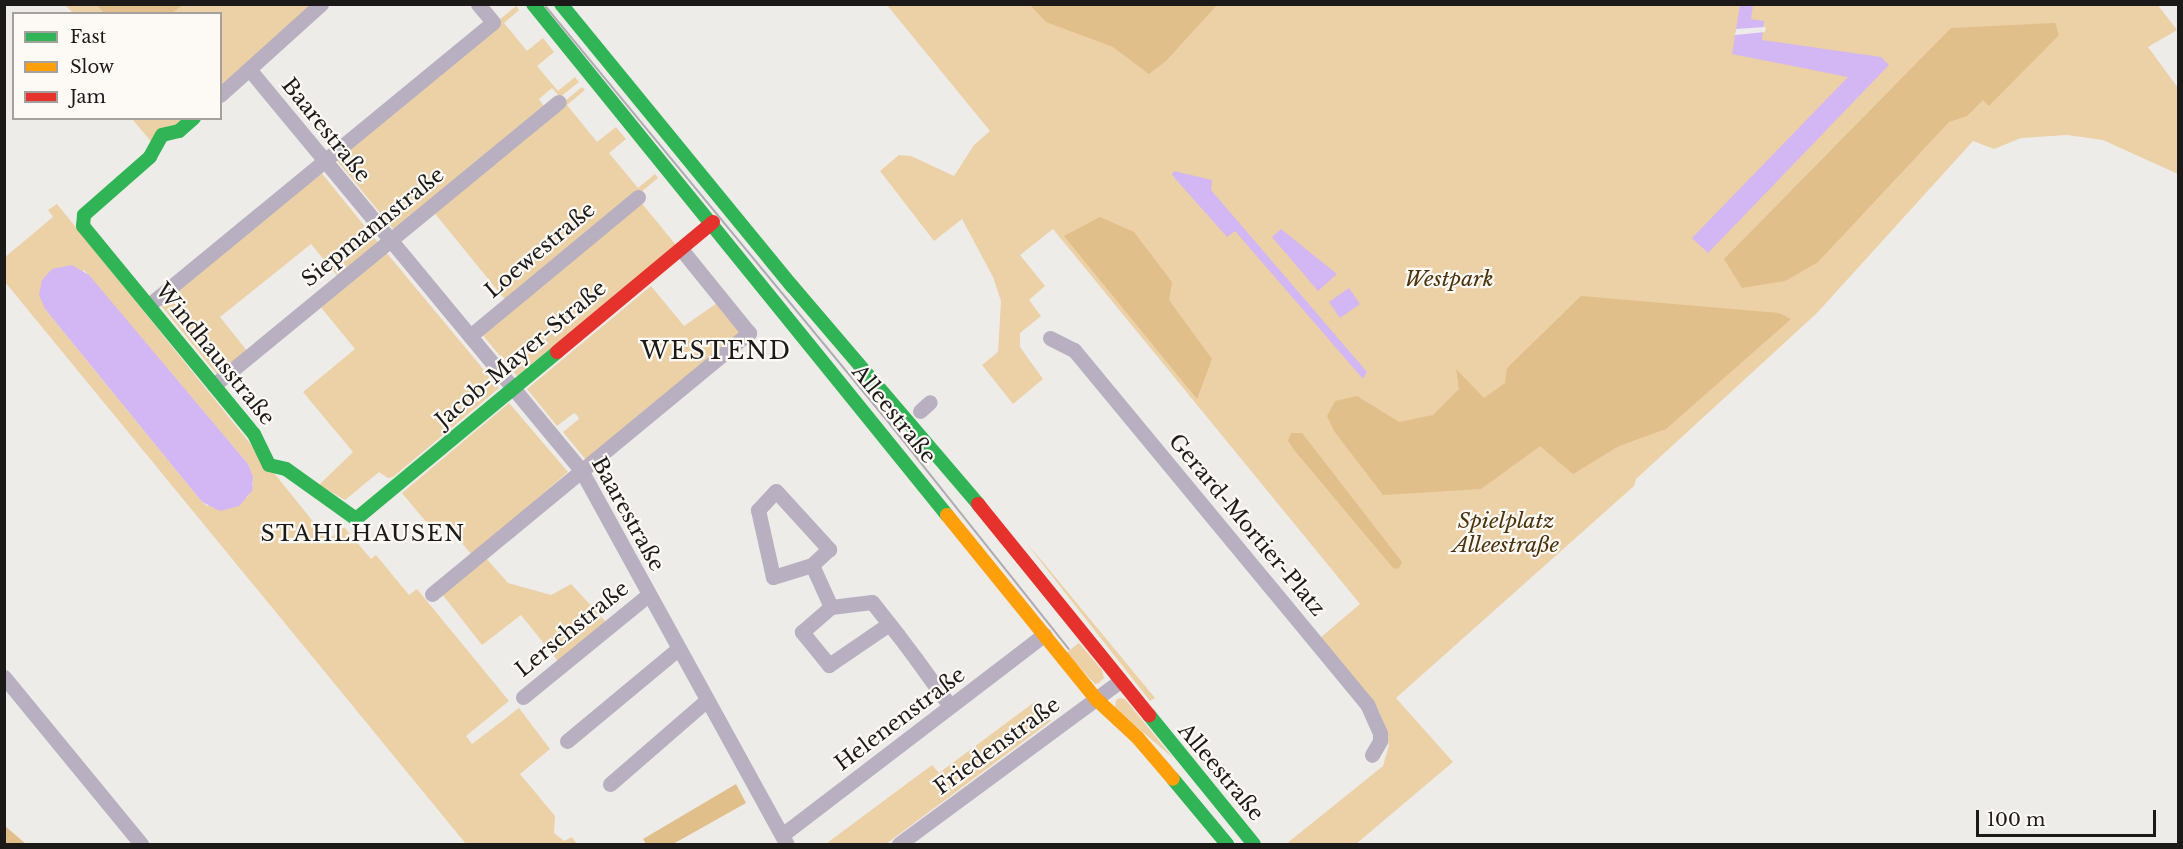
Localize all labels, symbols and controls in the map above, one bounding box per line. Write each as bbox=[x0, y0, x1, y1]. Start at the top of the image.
legend bbox=[12, 12, 222, 120]
text: Fast bbox=[70, 26, 106, 48]
text: Slow bbox=[70, 56, 114, 78]
street label: Baarestraße bbox=[276, 73, 376, 187]
text: Jam bbox=[70, 86, 106, 108]
street label: Siepmannstraße bbox=[297, 162, 449, 292]
street label: Loewestraße bbox=[480, 197, 600, 303]
park label: Westpark bbox=[1405, 266, 1493, 292]
street label: Jacob-Mayer-Straße bbox=[431, 275, 611, 433]
street label: Windhausstraße bbox=[150, 278, 280, 430]
district label: WESTEND bbox=[640, 337, 792, 365]
street label: Alleestraße bbox=[847, 360, 941, 468]
street label: Gerard-Mortier-Platz bbox=[1163, 429, 1331, 621]
street label: Baarestraße bbox=[586, 452, 670, 576]
park label: Spielplatz Alleestraße bbox=[1453, 508, 1559, 558]
district label: STAHLHAUSEN bbox=[260, 521, 466, 547]
street label: Lerschstraße bbox=[510, 576, 634, 682]
street label: Helenenstraße bbox=[830, 662, 970, 776]
street label: Friedenstraße bbox=[929, 692, 1065, 800]
street label: Alleestraße bbox=[1173, 718, 1269, 826]
scale bar bbox=[1979, 798, 2159, 836]
text: 100 m bbox=[1987, 809, 2045, 831]

